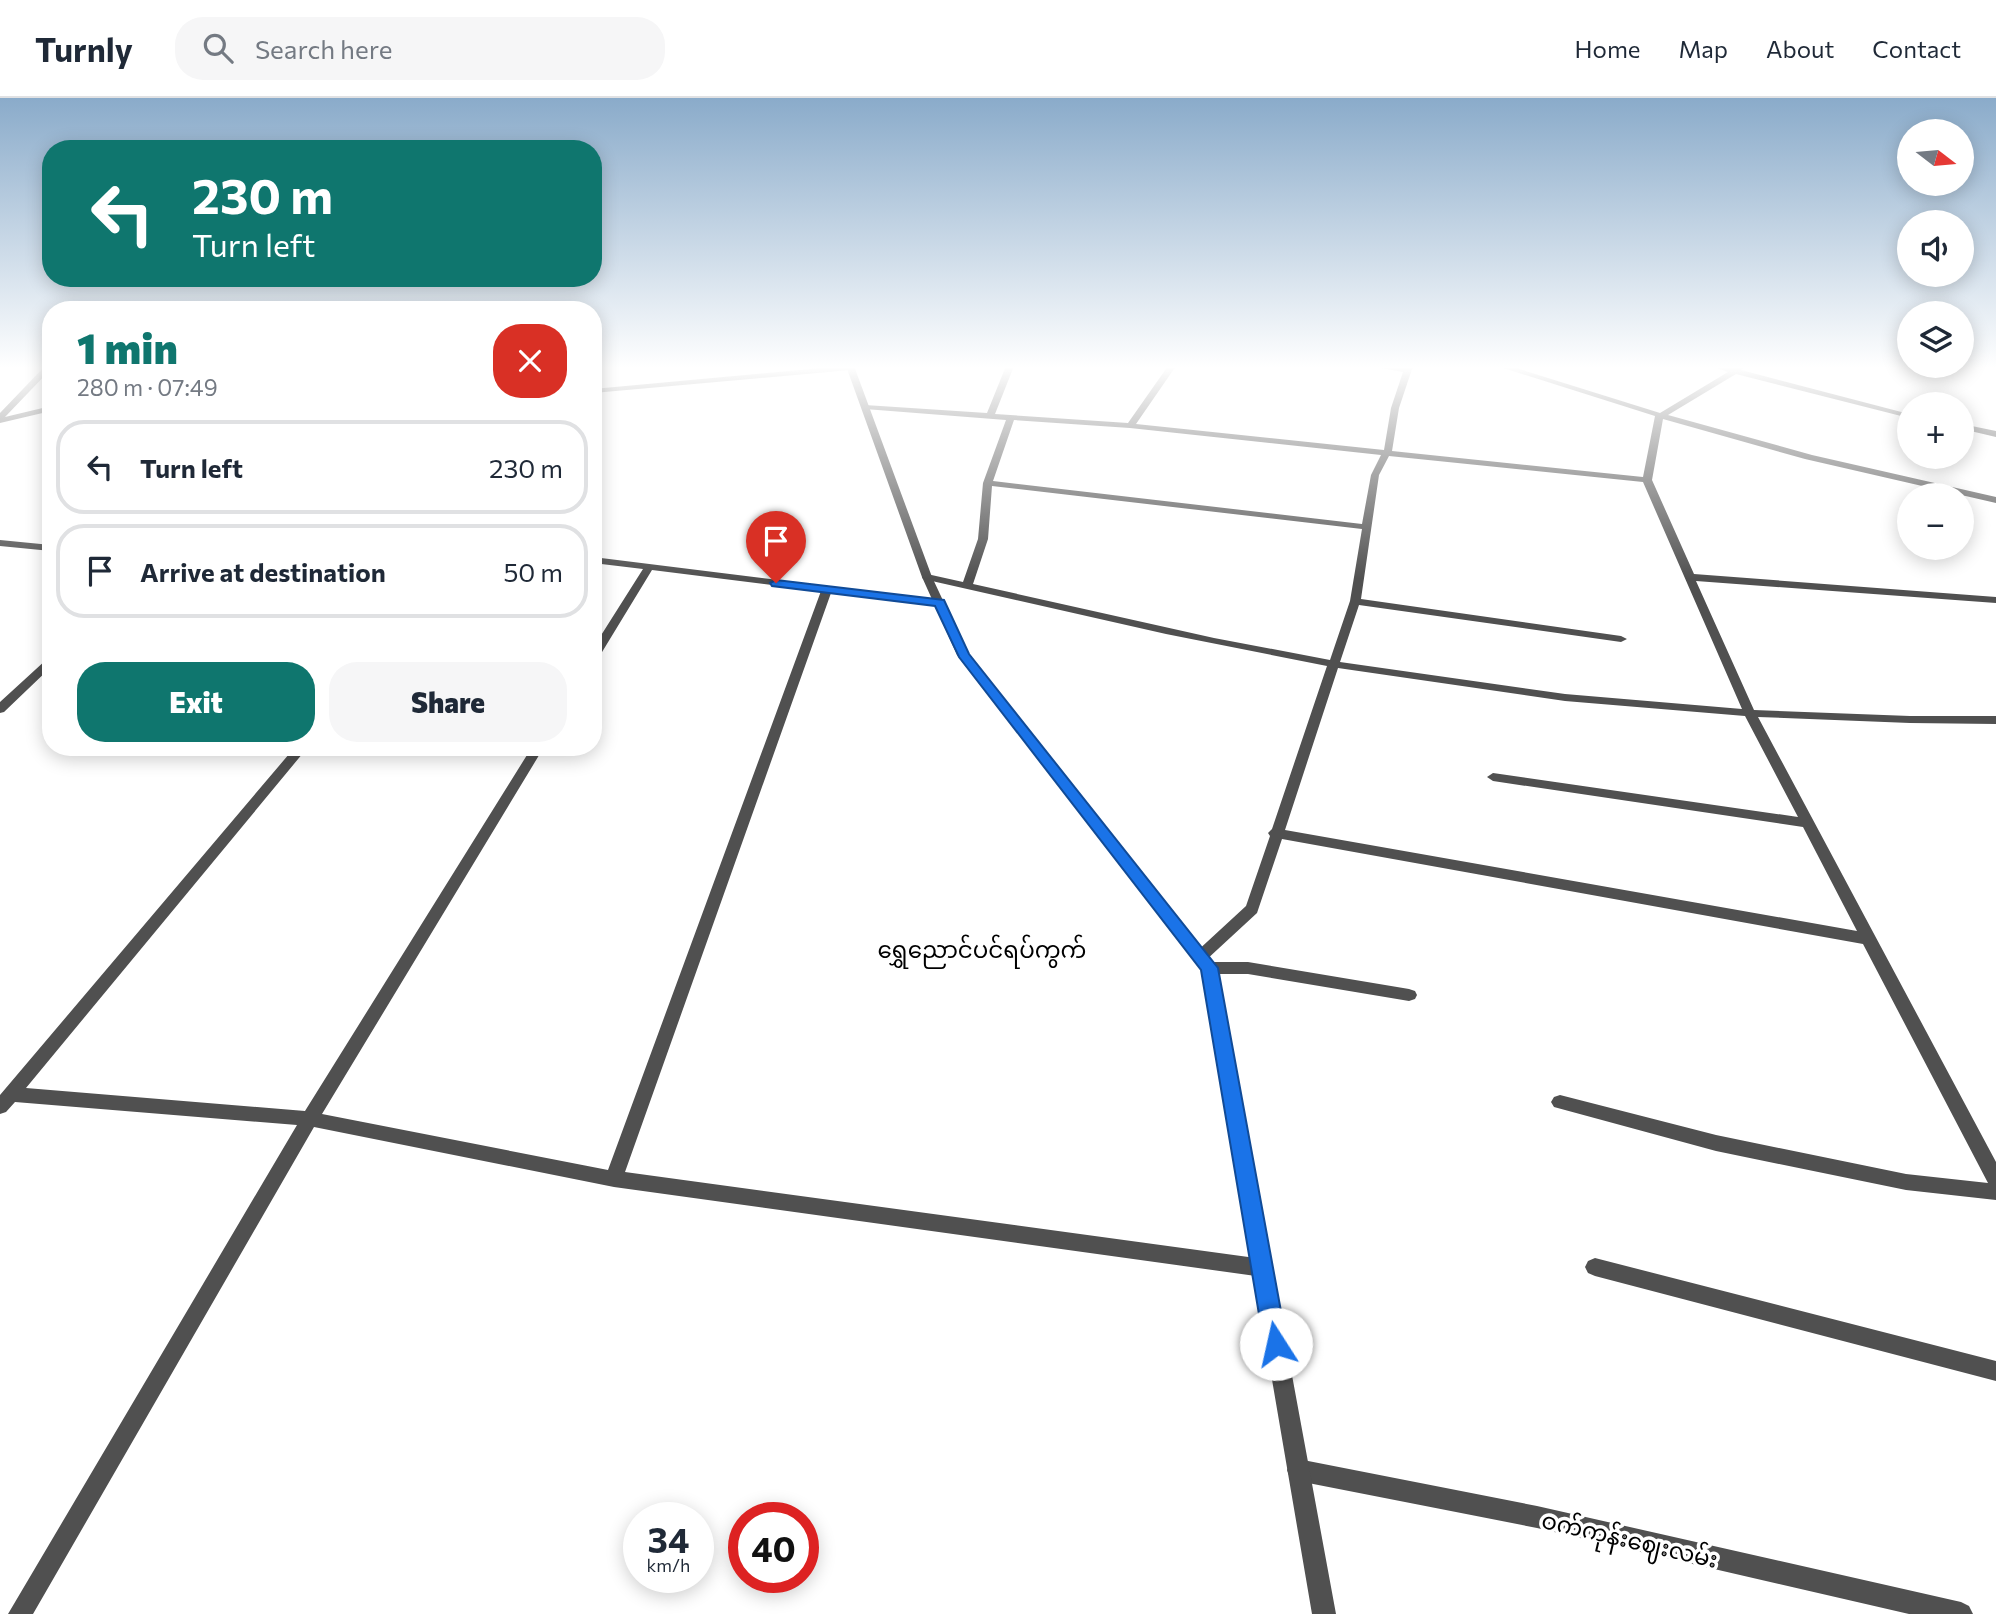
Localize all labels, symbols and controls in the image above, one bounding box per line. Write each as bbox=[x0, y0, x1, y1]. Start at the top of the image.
search box bbox=[175, 17, 665, 80]
text: Turnly bbox=[35, 28, 133, 69]
icon: search bbox=[199, 29, 237, 67]
text: Search here bbox=[255, 33, 392, 64]
text: Home bbox=[1575, 34, 1641, 63]
text: Map bbox=[1679, 34, 1728, 63]
text: About bbox=[1766, 34, 1834, 63]
text: Contact bbox=[1872, 34, 1961, 63]
north arrow bbox=[1897, 119, 1974, 196]
map controls bbox=[1897, 119, 1974, 560]
text: 230 m bbox=[192, 164, 333, 224]
icon: left bbox=[77, 168, 168, 259]
button: sound bbox=[1897, 210, 1974, 287]
text: Turn left bbox=[192, 224, 316, 264]
button: layers bbox=[1897, 301, 1974, 378]
text: 1 min bbox=[77, 321, 178, 373]
button: close bbox=[493, 324, 567, 398]
text: 280 m · 07:49 bbox=[77, 373, 218, 401]
button: + bbox=[1897, 392, 1974, 469]
icon: left bbox=[81, 448, 119, 486]
text: Turn left bbox=[140, 452, 243, 483]
text: 230 m bbox=[489, 452, 563, 483]
button: − bbox=[1897, 483, 1974, 560]
pin bbox=[746, 511, 806, 583]
icon: arrive bbox=[757, 522, 795, 560]
icon: arrive bbox=[81, 552, 119, 590]
text: Arrive at destination bbox=[140, 556, 386, 587]
text: 50 m bbox=[503, 556, 563, 587]
button: Exit bbox=[77, 662, 315, 742]
button: Share bbox=[329, 662, 567, 742]
district label: ရွှေညောင်ပင်ရပ်ကွက် bbox=[878, 934, 1086, 969]
position arrow bbox=[1239, 1307, 1313, 1381]
speed limit sign: 40 bbox=[728, 1502, 819, 1593]
street label: ဝက်ကုန်းဈေးလမ်း bbox=[1538, 1504, 1721, 1579]
text: 34 bbox=[648, 1517, 689, 1560]
text: km/h bbox=[647, 1554, 690, 1576]

